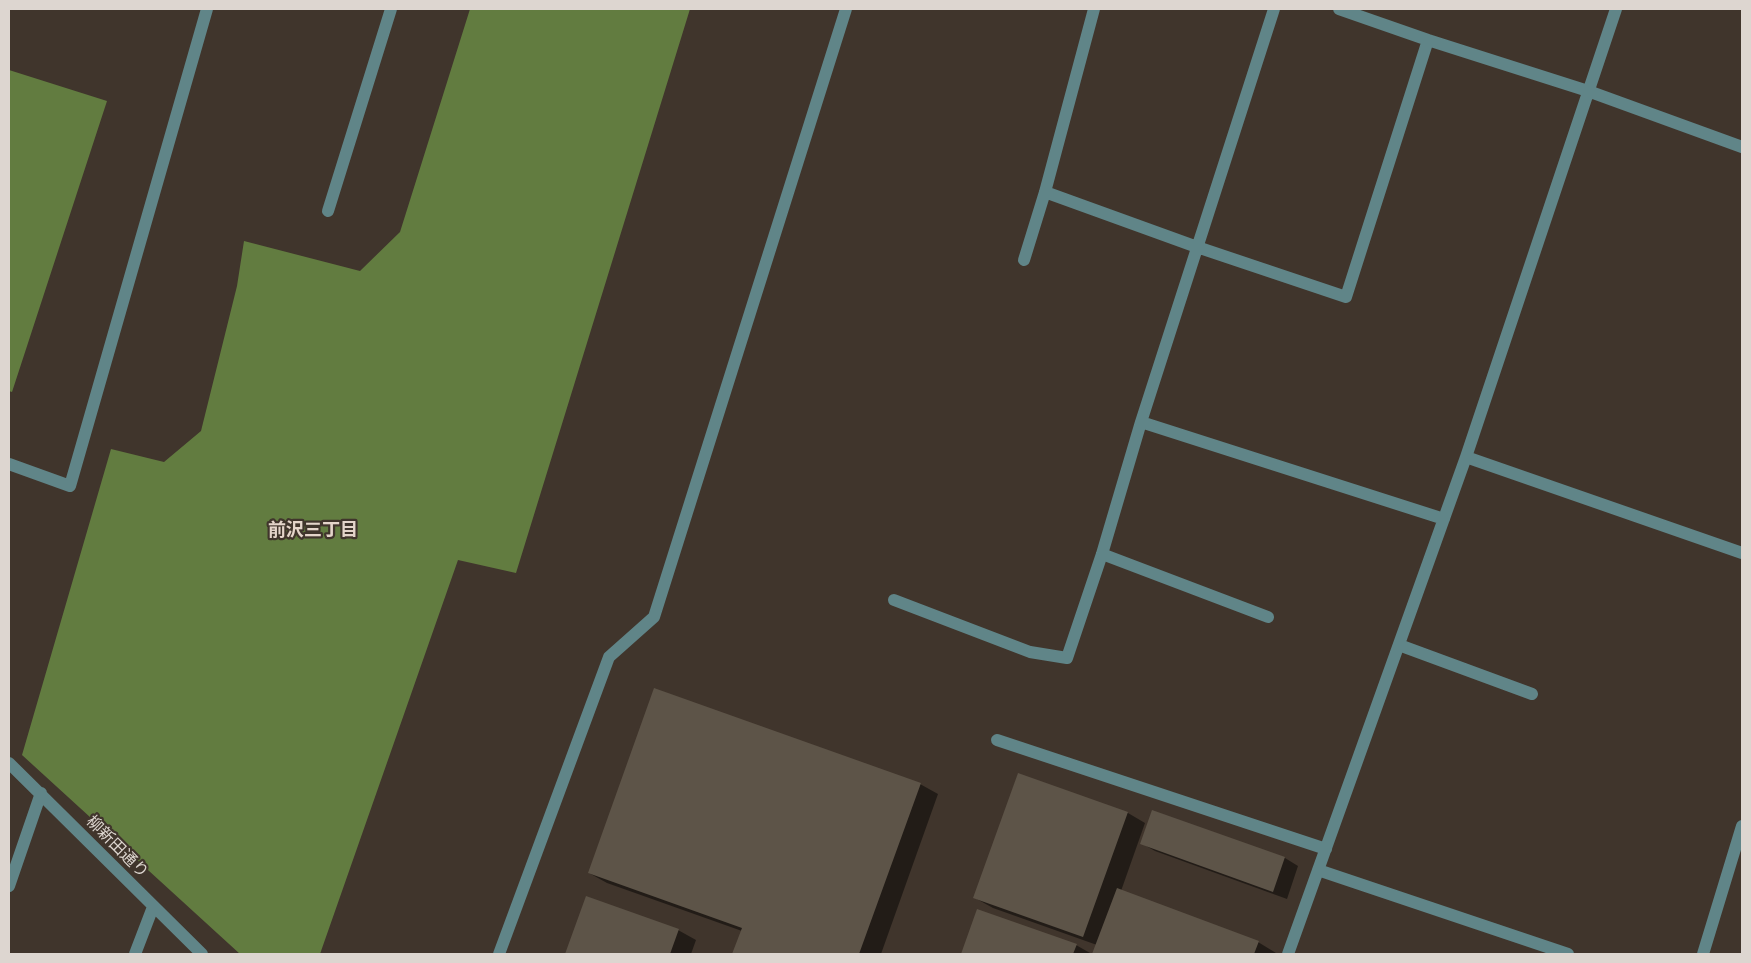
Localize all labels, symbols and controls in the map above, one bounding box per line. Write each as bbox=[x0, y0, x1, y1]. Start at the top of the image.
district label: 前沢三丁目 bbox=[268, 520, 358, 542]
street label: 柳新田通り bbox=[82, 812, 152, 882]

